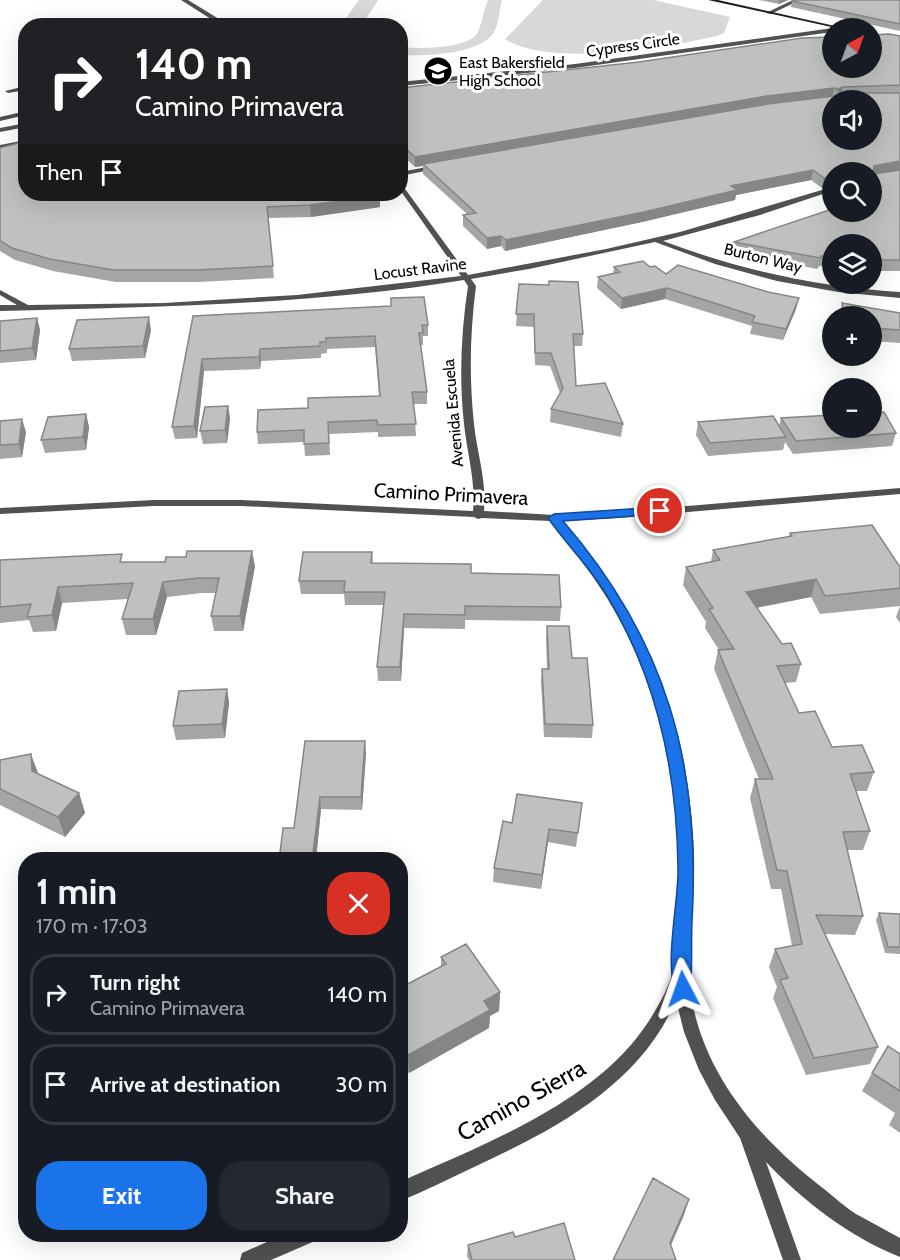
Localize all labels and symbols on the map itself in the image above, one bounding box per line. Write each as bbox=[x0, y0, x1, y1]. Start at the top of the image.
north arrow bbox=[822, 18, 882, 78]
street label: Cypress Circle bbox=[585, 29, 681, 61]
place label: East Bakersfield High School bbox=[459, 53, 565, 90]
school or university icon: East Bakersfield High School bbox=[422, 55, 454, 87]
street label: Burton Way bbox=[722, 239, 804, 277]
street label: Locust Ravine bbox=[373, 254, 467, 284]
street label: Avenida Escuela bbox=[439, 358, 467, 468]
street label: Camino Primavera bbox=[373, 478, 529, 510]
pin bbox=[634, 485, 685, 536]
position arrow bbox=[651, 957, 715, 1021]
street label: Camino Sierra bbox=[452, 1053, 591, 1147]

